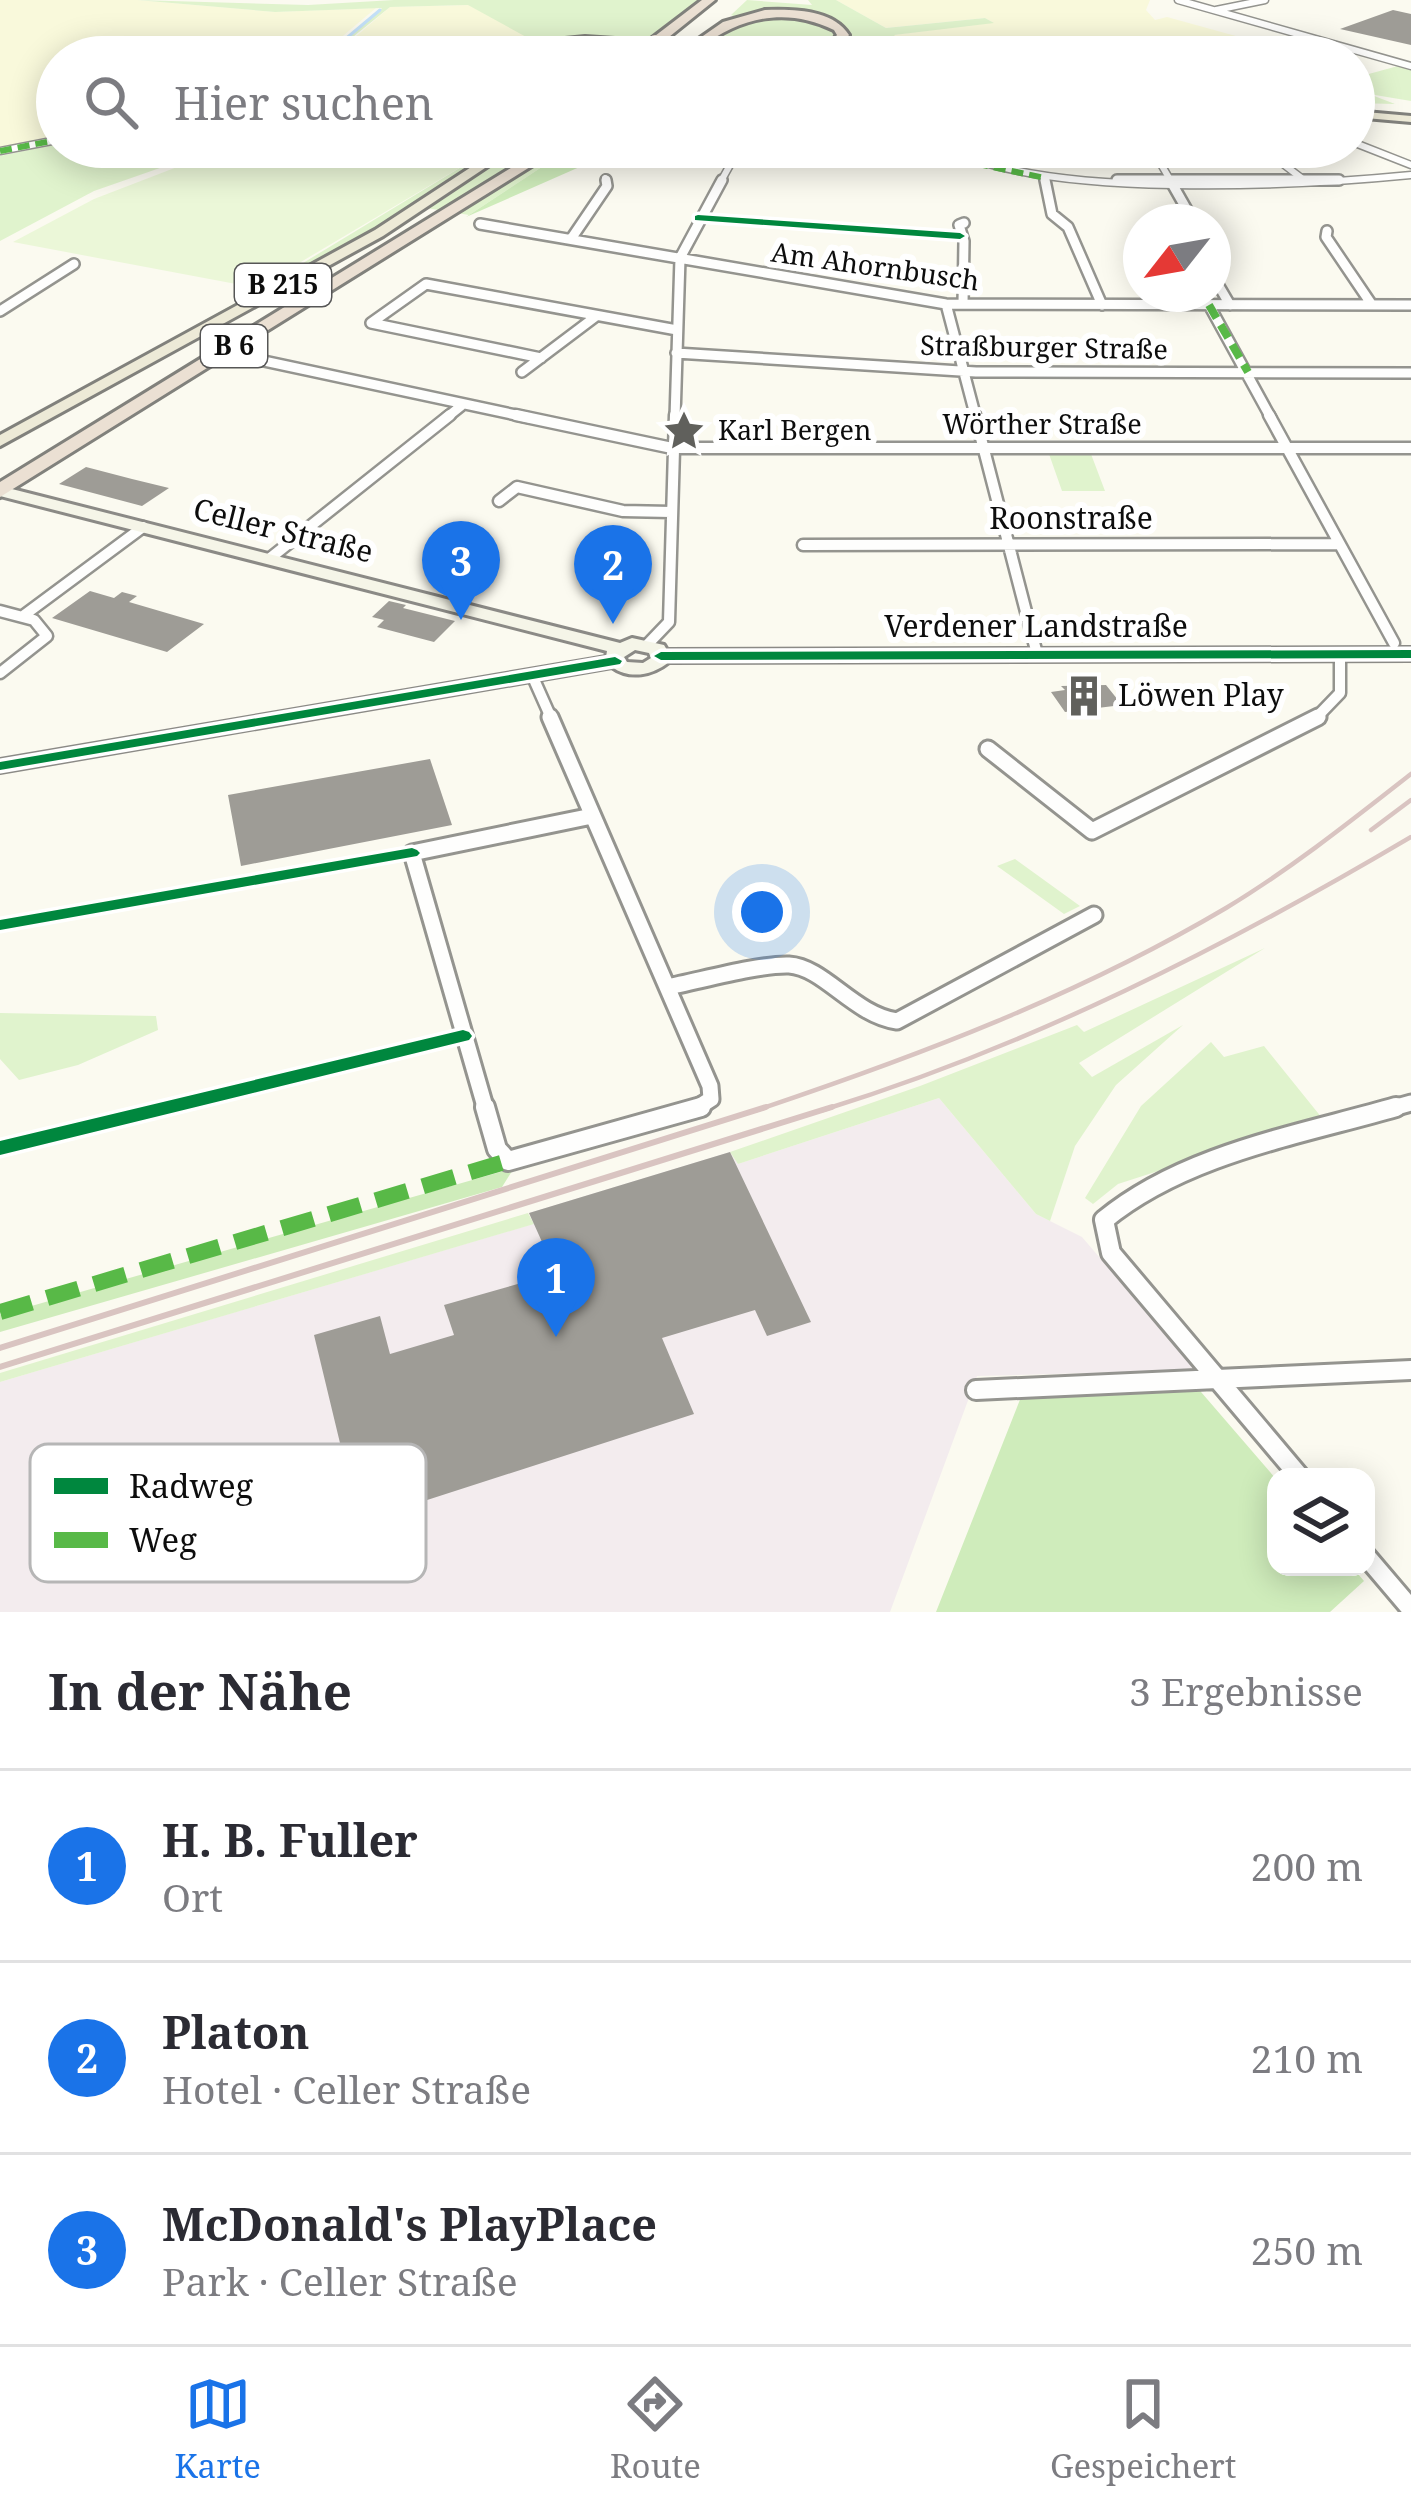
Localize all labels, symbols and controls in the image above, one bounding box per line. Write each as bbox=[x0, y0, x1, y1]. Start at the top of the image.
search box bbox=[36, 36, 1375, 168]
icon: search bbox=[78, 69, 144, 135]
text: Hier suchen bbox=[174, 72, 434, 133]
north arrow bbox=[1123, 204, 1231, 312]
street label: Am Ahornbusch bbox=[769, 233, 982, 298]
road number: B 215 bbox=[235, 264, 331, 306]
road number: B 6 bbox=[201, 325, 267, 367]
street label: Straßburger Straße bbox=[920, 326, 1168, 367]
street label: Wörther Straße bbox=[942, 405, 1142, 442]
place icon: Karl Bergen bbox=[661, 408, 707, 454]
place label: Karl Bergen bbox=[718, 411, 871, 448]
street label: Celler Straße bbox=[189, 487, 377, 572]
street label: Roonstraße bbox=[989, 497, 1153, 538]
pin: 3 bbox=[422, 521, 500, 620]
pin: 2 bbox=[574, 525, 652, 624]
street label: Verdener Landstraße bbox=[884, 605, 1188, 646]
building icon: Löwen Play bbox=[1061, 673, 1107, 719]
place label: Löwen Play bbox=[1118, 674, 1284, 715]
your location bbox=[732, 882, 792, 942]
pin: 1 bbox=[517, 1238, 595, 1337]
legend bbox=[30, 1444, 426, 1582]
text: Radweg bbox=[129, 1463, 254, 1508]
map controls bbox=[1267, 1468, 1375, 1576]
button: layers bbox=[1267, 1468, 1375, 1576]
text: Weg bbox=[129, 1517, 197, 1562]
text: In der Nähe bbox=[48, 1655, 352, 1725]
text: 3 Ergebnisse bbox=[1129, 1664, 1363, 1717]
text: H. B. Fuller bbox=[162, 1809, 418, 1870]
text: 1 bbox=[76, 1839, 98, 1892]
text: 200 m bbox=[1251, 1839, 1363, 1892]
text: Ort bbox=[162, 1870, 223, 1923]
text: Platon bbox=[162, 2001, 309, 2062]
text: 2 bbox=[76, 2031, 98, 2084]
text: 210 m bbox=[1251, 2031, 1363, 2084]
text: Hotel · Celler Straße bbox=[162, 2062, 531, 2115]
text: McDonald's PlayPlace bbox=[162, 2193, 657, 2254]
text: 3 bbox=[76, 2223, 98, 2276]
text: 250 m bbox=[1251, 2223, 1363, 2276]
text: Park · Celler Straße bbox=[162, 2254, 518, 2307]
tab: Karte bbox=[174, 2371, 261, 2488]
tab: Route bbox=[610, 2371, 701, 2488]
tab: Gespeichert bbox=[1050, 2371, 1236, 2488]

